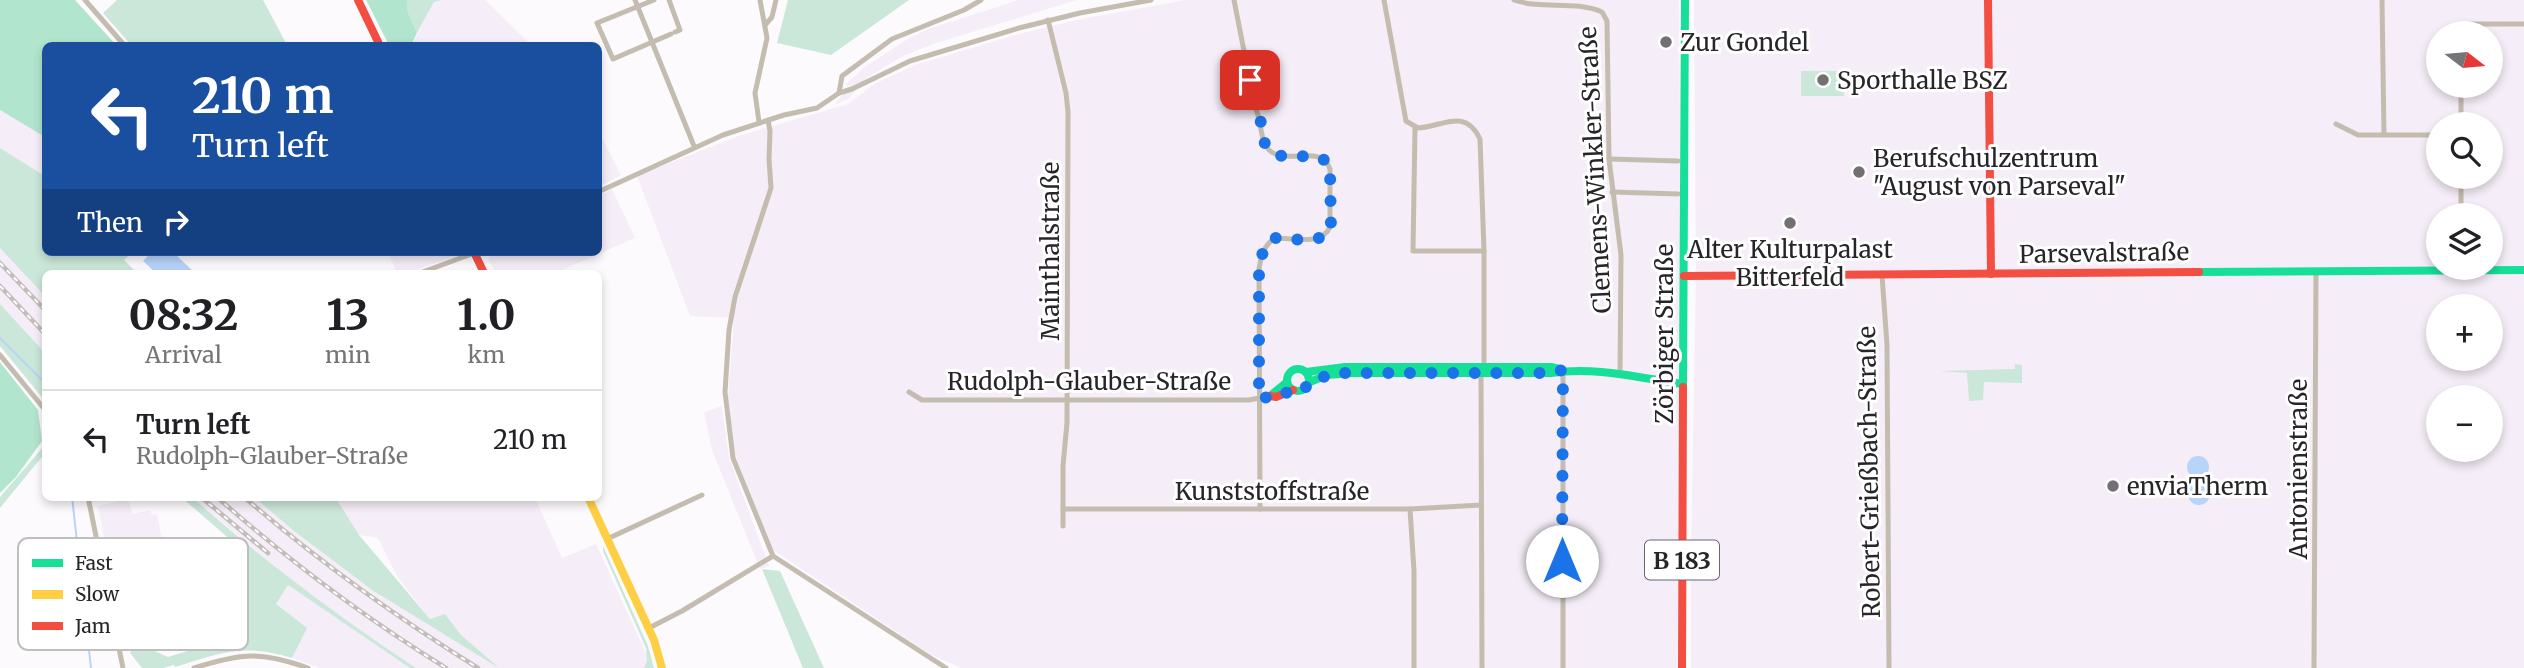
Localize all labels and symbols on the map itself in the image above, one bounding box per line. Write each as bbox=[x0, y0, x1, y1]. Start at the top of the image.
north arrow bbox=[2426, 21, 2502, 98]
street label: Clemens-Winkler-Straße bbox=[1572, 26, 1618, 314]
place label: Zur Gondel bbox=[1680, 27, 1809, 58]
marker: Zur Gondel bbox=[1658, 34, 1674, 50]
pin bbox=[1220, 50, 1280, 110]
place label: Sporthalle BSZ bbox=[1837, 65, 2008, 96]
marker: Sporthalle BSZ bbox=[1815, 72, 1831, 88]
place label: Berufschulzentrum "August von Parseval" bbox=[1873, 143, 2126, 202]
street label: Mainthalstraße bbox=[1035, 162, 1066, 340]
marker: Berufschulzentrum "August von Parseval" bbox=[1851, 164, 1867, 180]
marker: Alter Kulturpalast Bitterfeld bbox=[1782, 215, 1798, 231]
place label: Alter Kulturpalast Bitterfeld bbox=[1686, 234, 1893, 293]
street label: Parsevalstraße bbox=[2019, 236, 2189, 270]
street label: Zörbiger Straße bbox=[1649, 244, 1680, 424]
street label: Robert-Grießbach-Straße bbox=[1851, 326, 1887, 618]
street label: Rudolph-Glauber-Straße bbox=[947, 366, 1231, 397]
street label: Antonienstraße bbox=[2283, 379, 2314, 560]
place label: enviaTherm bbox=[2127, 471, 2268, 502]
street label: Kunststoffstraße bbox=[1175, 476, 1369, 507]
marker: enviaTherm bbox=[2105, 478, 2121, 494]
position arrow bbox=[1525, 524, 1599, 598]
legend bbox=[18, 538, 248, 650]
road number: B 183 bbox=[1645, 540, 1719, 580]
text: Fast bbox=[75, 551, 113, 575]
text: Slow bbox=[75, 582, 120, 606]
text: Jam bbox=[74, 614, 111, 638]

